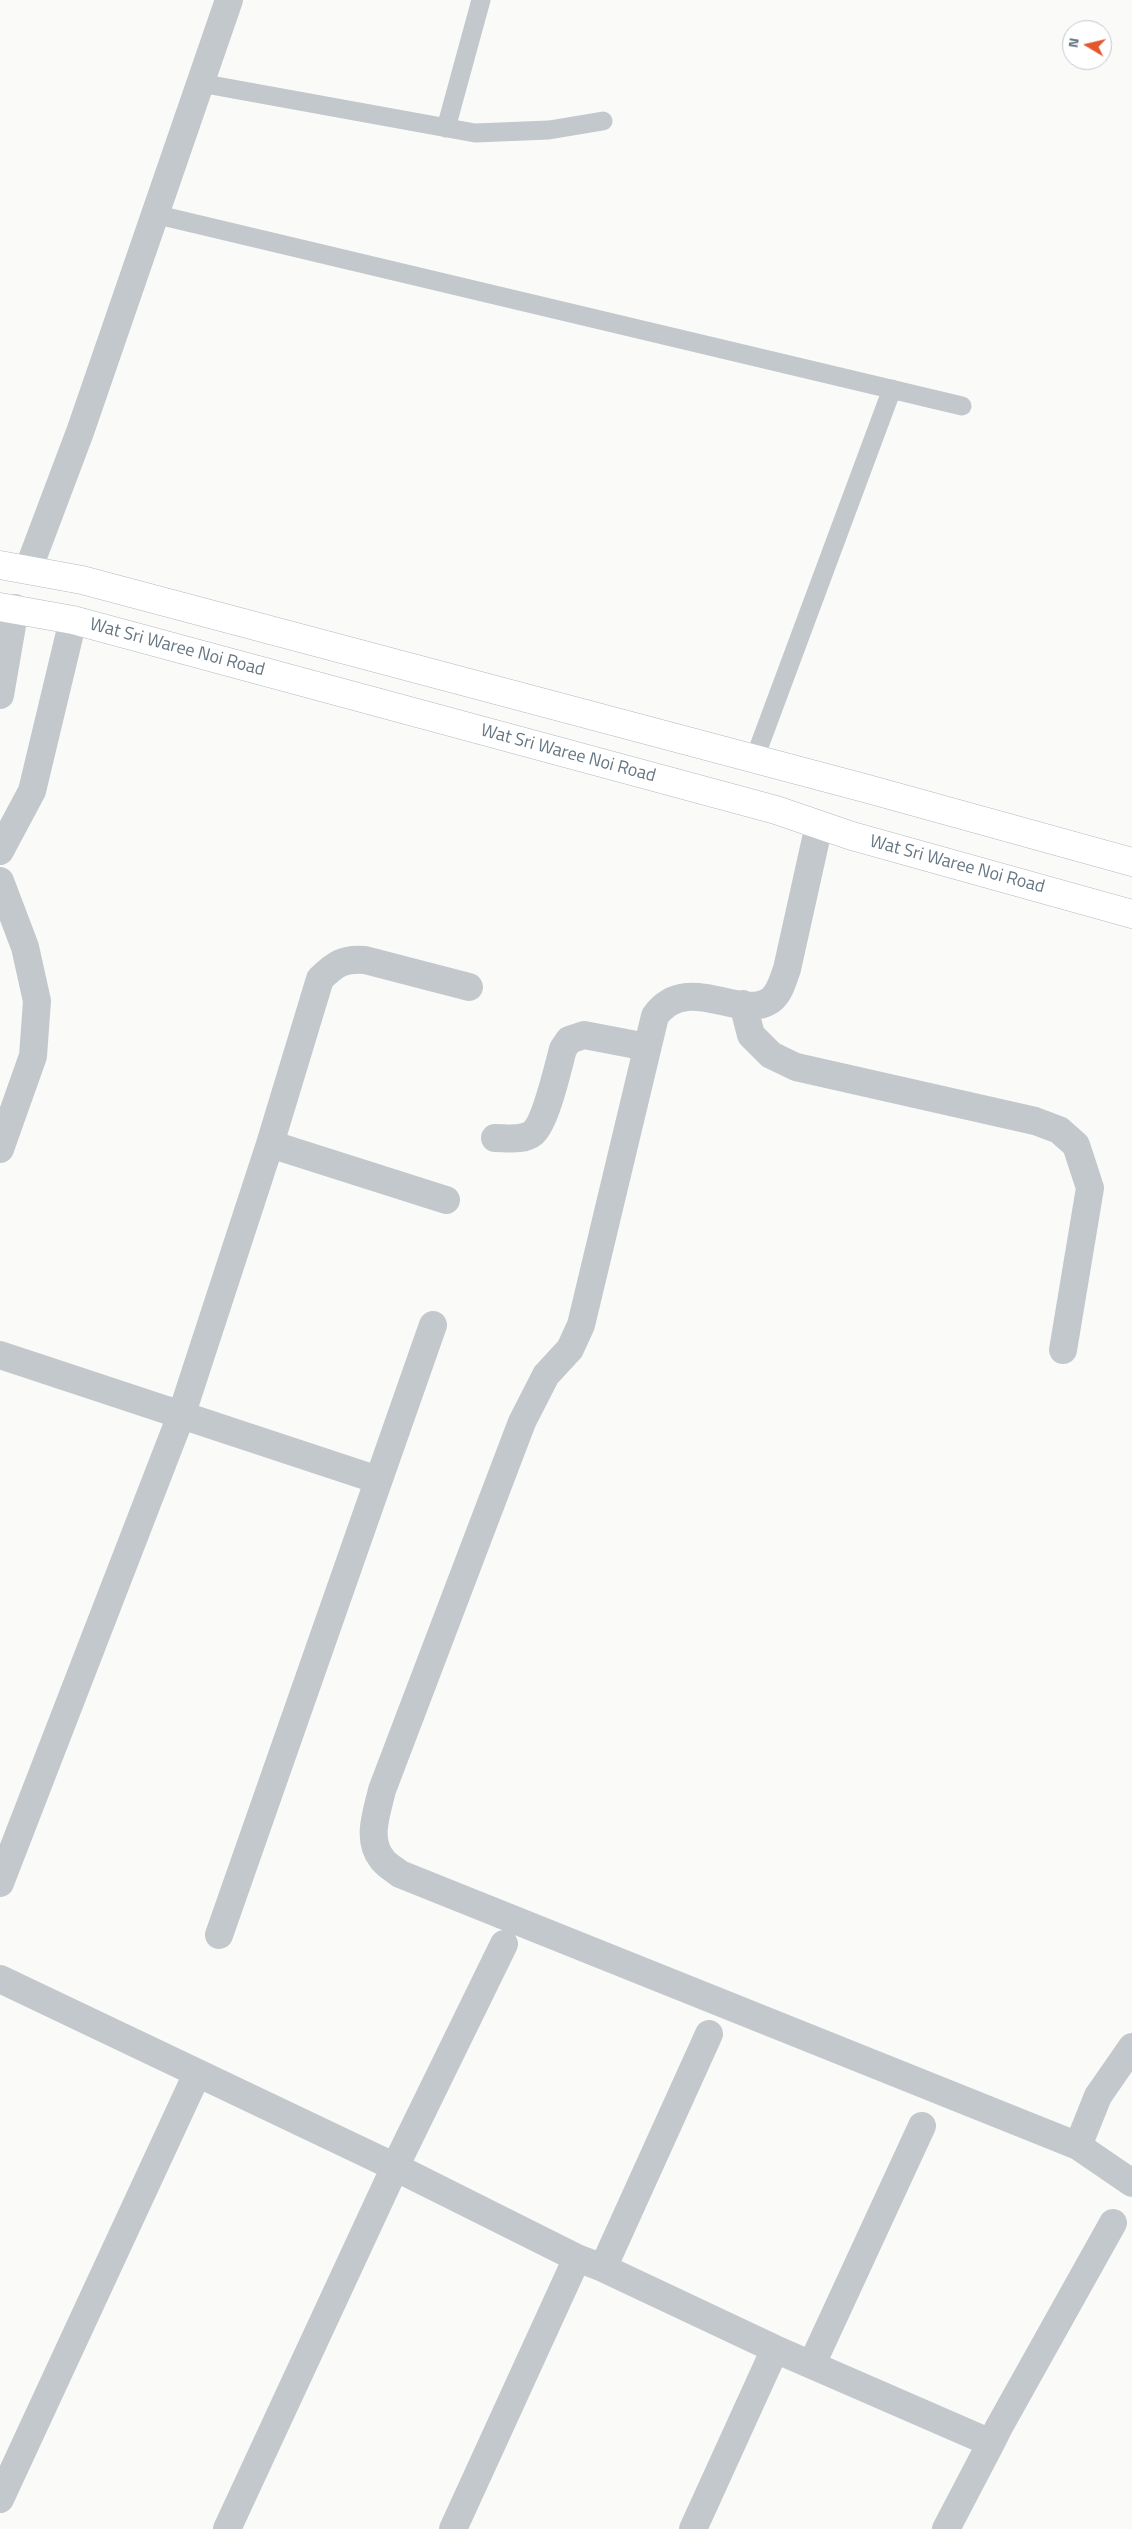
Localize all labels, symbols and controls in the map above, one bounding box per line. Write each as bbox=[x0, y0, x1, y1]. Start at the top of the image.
north arrow bbox=[1062, 20, 1112, 70]
text: N bbox=[1062, 36, 1084, 49]
street label: Wat Sri Waree Noi Road bbox=[87, 614, 267, 682]
street label: Wat Sri Waree Noi Road bbox=[478, 720, 658, 788]
street label: Wat Sri Waree Noi Road bbox=[867, 831, 1047, 899]

